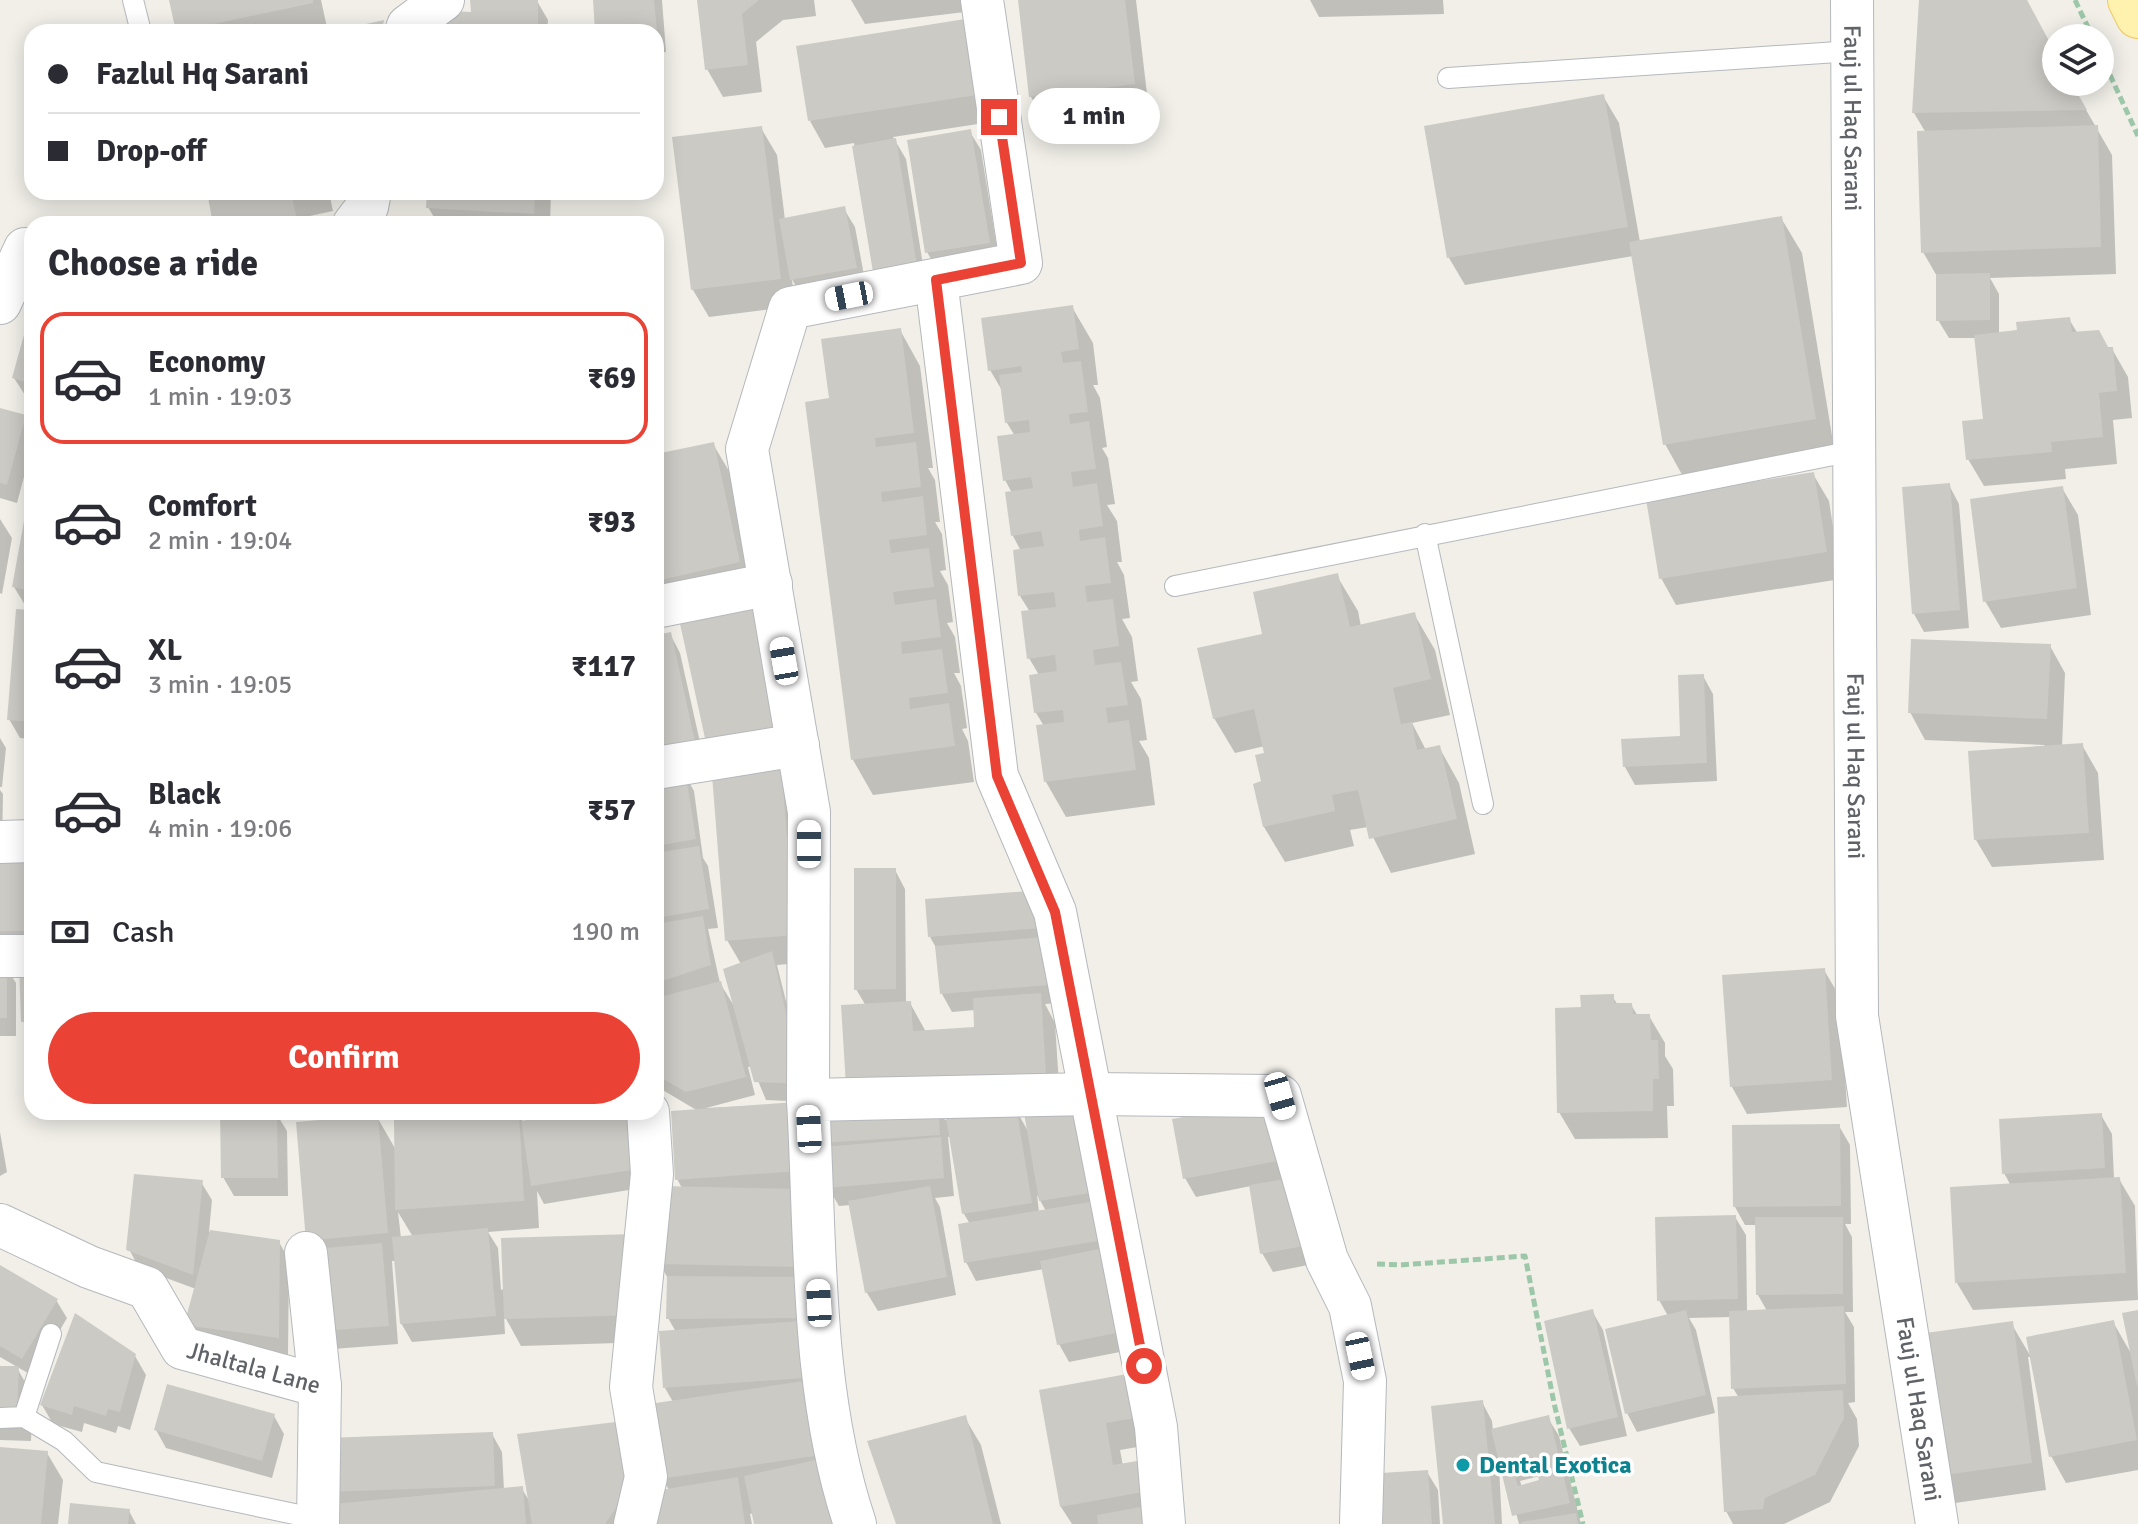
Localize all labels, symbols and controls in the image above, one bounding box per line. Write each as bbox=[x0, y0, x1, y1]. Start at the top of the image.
map controls bbox=[2042, 24, 2114, 96]
button: layers bbox=[2042, 24, 2114, 96]
street label: Fauj ul Haq Sarani bbox=[1837, 25, 1868, 211]
text: Fazlul Hq Sarani bbox=[96, 56, 309, 93]
callout: 1 min bbox=[1027, 89, 1159, 145]
route end bbox=[981, 99, 1017, 135]
text: 1 min bbox=[1063, 100, 1125, 132]
text: Drop-off bbox=[96, 133, 206, 170]
text: Choose a ride bbox=[48, 241, 258, 286]
car bbox=[823, 280, 875, 312]
icon: car bbox=[52, 342, 124, 414]
text: Economy bbox=[148, 344, 265, 381]
text: ₹69 bbox=[587, 360, 636, 397]
text: 1 min · 19:03 bbox=[148, 381, 292, 413]
icon: car bbox=[52, 486, 124, 558]
text: Comfort bbox=[148, 488, 257, 525]
text: ₹93 bbox=[587, 504, 636, 541]
text: 2 min · 19:04 bbox=[148, 525, 292, 557]
icon: car bbox=[52, 630, 124, 702]
text: XL bbox=[148, 632, 182, 669]
car bbox=[768, 635, 800, 687]
text: ₹117 bbox=[571, 648, 636, 685]
text: 3 min · 19:05 bbox=[148, 669, 292, 701]
street label: Fauj ul Haq Sarani bbox=[1840, 673, 1871, 859]
icon: car bbox=[52, 774, 124, 846]
text: Black bbox=[148, 776, 221, 813]
text: ₹57 bbox=[587, 792, 636, 829]
text: 4 min · 19:06 bbox=[148, 813, 292, 845]
car bbox=[797, 820, 821, 868]
icon: cash bbox=[48, 910, 92, 954]
text: Cash bbox=[112, 914, 175, 951]
text: 190 m bbox=[571, 916, 640, 948]
button: Confirm bbox=[48, 1012, 640, 1104]
car bbox=[1262, 1070, 1298, 1122]
car bbox=[796, 1104, 822, 1154]
car bbox=[806, 1278, 832, 1328]
street label: Fauj ul Haq Sarani bbox=[1890, 1315, 1948, 1504]
car bbox=[1343, 1330, 1377, 1382]
street label: Jhaltala Lane bbox=[184, 1335, 324, 1400]
route start bbox=[1126, 1348, 1162, 1384]
place label: Dental Exotica bbox=[1479, 1450, 1632, 1480]
marker: Dental Exotica bbox=[1454, 1456, 1472, 1474]

